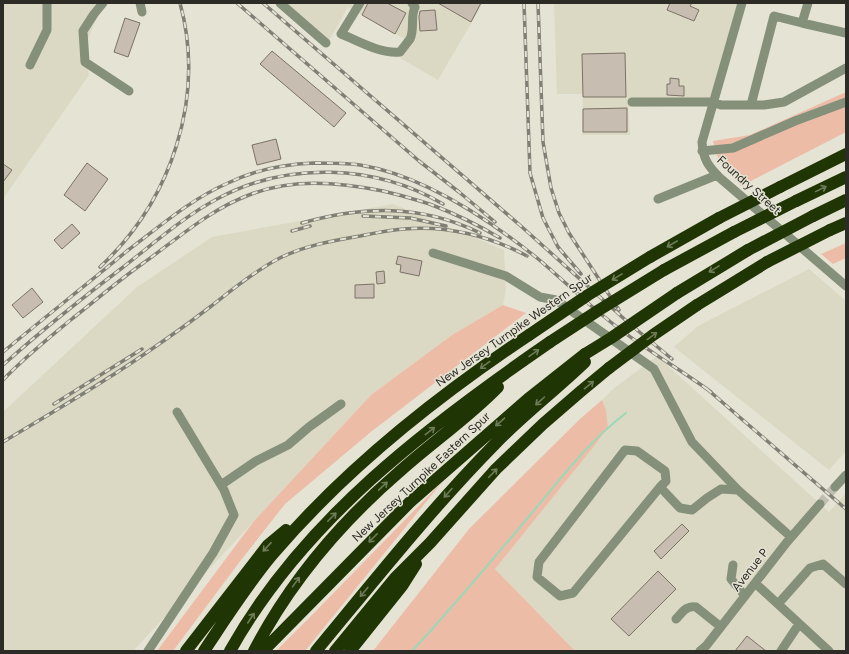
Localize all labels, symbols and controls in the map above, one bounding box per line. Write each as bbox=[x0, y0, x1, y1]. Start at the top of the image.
street label: Foundry Street bbox=[714, 153, 784, 218]
one-way arrow bbox=[814, 185, 826, 192]
one-way arrow bbox=[666, 240, 678, 248]
one-way arrow bbox=[708, 266, 720, 274]
street label: New Jersey Turnpike Western Spur bbox=[433, 270, 595, 390]
one-way arrow bbox=[612, 273, 623, 281]
one-way arrow bbox=[646, 332, 657, 340]
one-way arrow bbox=[528, 349, 539, 357]
one-way arrow bbox=[480, 361, 491, 369]
one-way arrow bbox=[583, 380, 594, 389]
one-way arrow bbox=[535, 397, 545, 406]
street label: New Jersey Turnpike Eastern Spur bbox=[349, 409, 493, 545]
one-way arrow bbox=[495, 418, 505, 427]
one-way arrow bbox=[424, 427, 435, 435]
one-way arrow bbox=[488, 468, 498, 478]
one-way arrow bbox=[378, 482, 388, 491]
one-way arrow bbox=[444, 488, 453, 498]
one-way arrow bbox=[327, 512, 337, 522]
one-way arrow bbox=[368, 533, 378, 543]
one-way arrow bbox=[262, 542, 271, 552]
street label: Avenue P bbox=[729, 546, 771, 594]
one-way arrow bbox=[292, 577, 300, 588]
one-way arrow bbox=[360, 587, 369, 598]
one-way arrow bbox=[247, 612, 255, 624]

